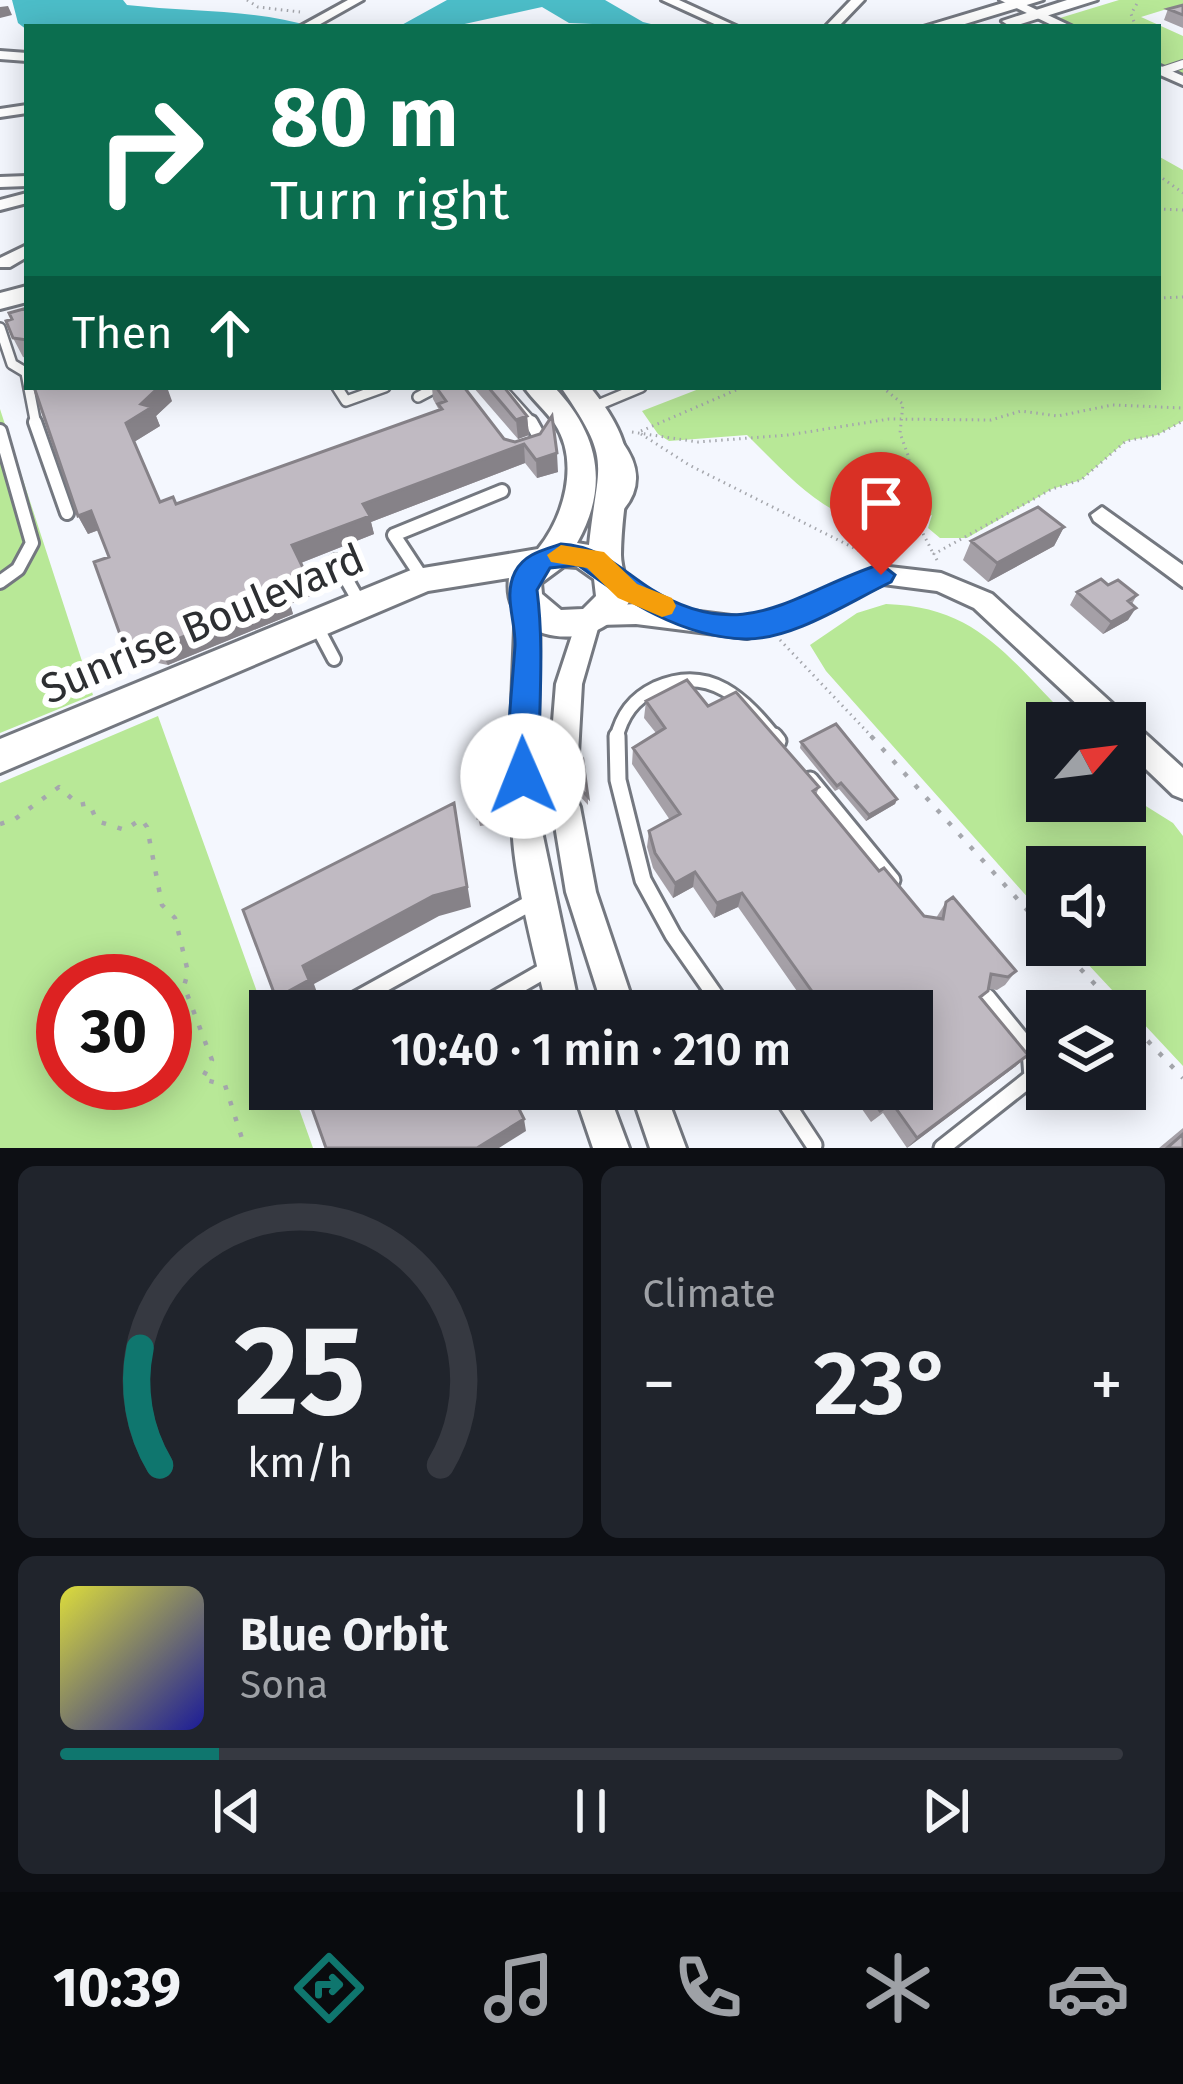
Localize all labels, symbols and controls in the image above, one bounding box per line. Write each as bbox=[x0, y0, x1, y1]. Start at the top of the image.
text: 80 m bbox=[270, 67, 459, 168]
icon: right bbox=[72, 72, 228, 228]
text: Turn right bbox=[270, 169, 509, 233]
icon: ahead bbox=[197, 300, 263, 366]
text: Then bbox=[72, 306, 173, 360]
pin bbox=[830, 452, 932, 575]
icon: arrive bbox=[848, 470, 914, 536]
street label: Sunrise Boulevard bbox=[33, 533, 371, 715]
north arrow bbox=[1026, 702, 1146, 822]
map controls bbox=[1026, 702, 1146, 1110]
position arrow bbox=[460, 713, 586, 839]
button: sound bbox=[1026, 846, 1146, 966]
speed limit sign: 30 bbox=[36, 954, 192, 1110]
button: layers bbox=[1026, 990, 1146, 1110]
text: 10:40 · 1 min · 210 m bbox=[391, 1023, 791, 1077]
text: Climate bbox=[643, 1271, 776, 1317]
text: 25 bbox=[235, 1297, 366, 1447]
text: 23° bbox=[813, 1330, 952, 1438]
text: − bbox=[643, 1345, 676, 1424]
text: + bbox=[1090, 1345, 1123, 1424]
text: km/h bbox=[247, 1437, 353, 1488]
text: Blue Orbit bbox=[240, 1608, 448, 1662]
text: Sona bbox=[240, 1662, 328, 1708]
icon: previous bbox=[204, 1778, 270, 1844]
icon: pause bbox=[558, 1778, 624, 1844]
icon: next bbox=[913, 1778, 979, 1844]
icon: directions bbox=[287, 1946, 371, 2030]
icon: music bbox=[477, 1946, 561, 2030]
icon: phone bbox=[666, 1946, 750, 2030]
icon: climate bbox=[856, 1946, 940, 2030]
icon: car bbox=[1046, 1946, 1130, 2030]
text: 10:39 bbox=[53, 1956, 181, 2020]

